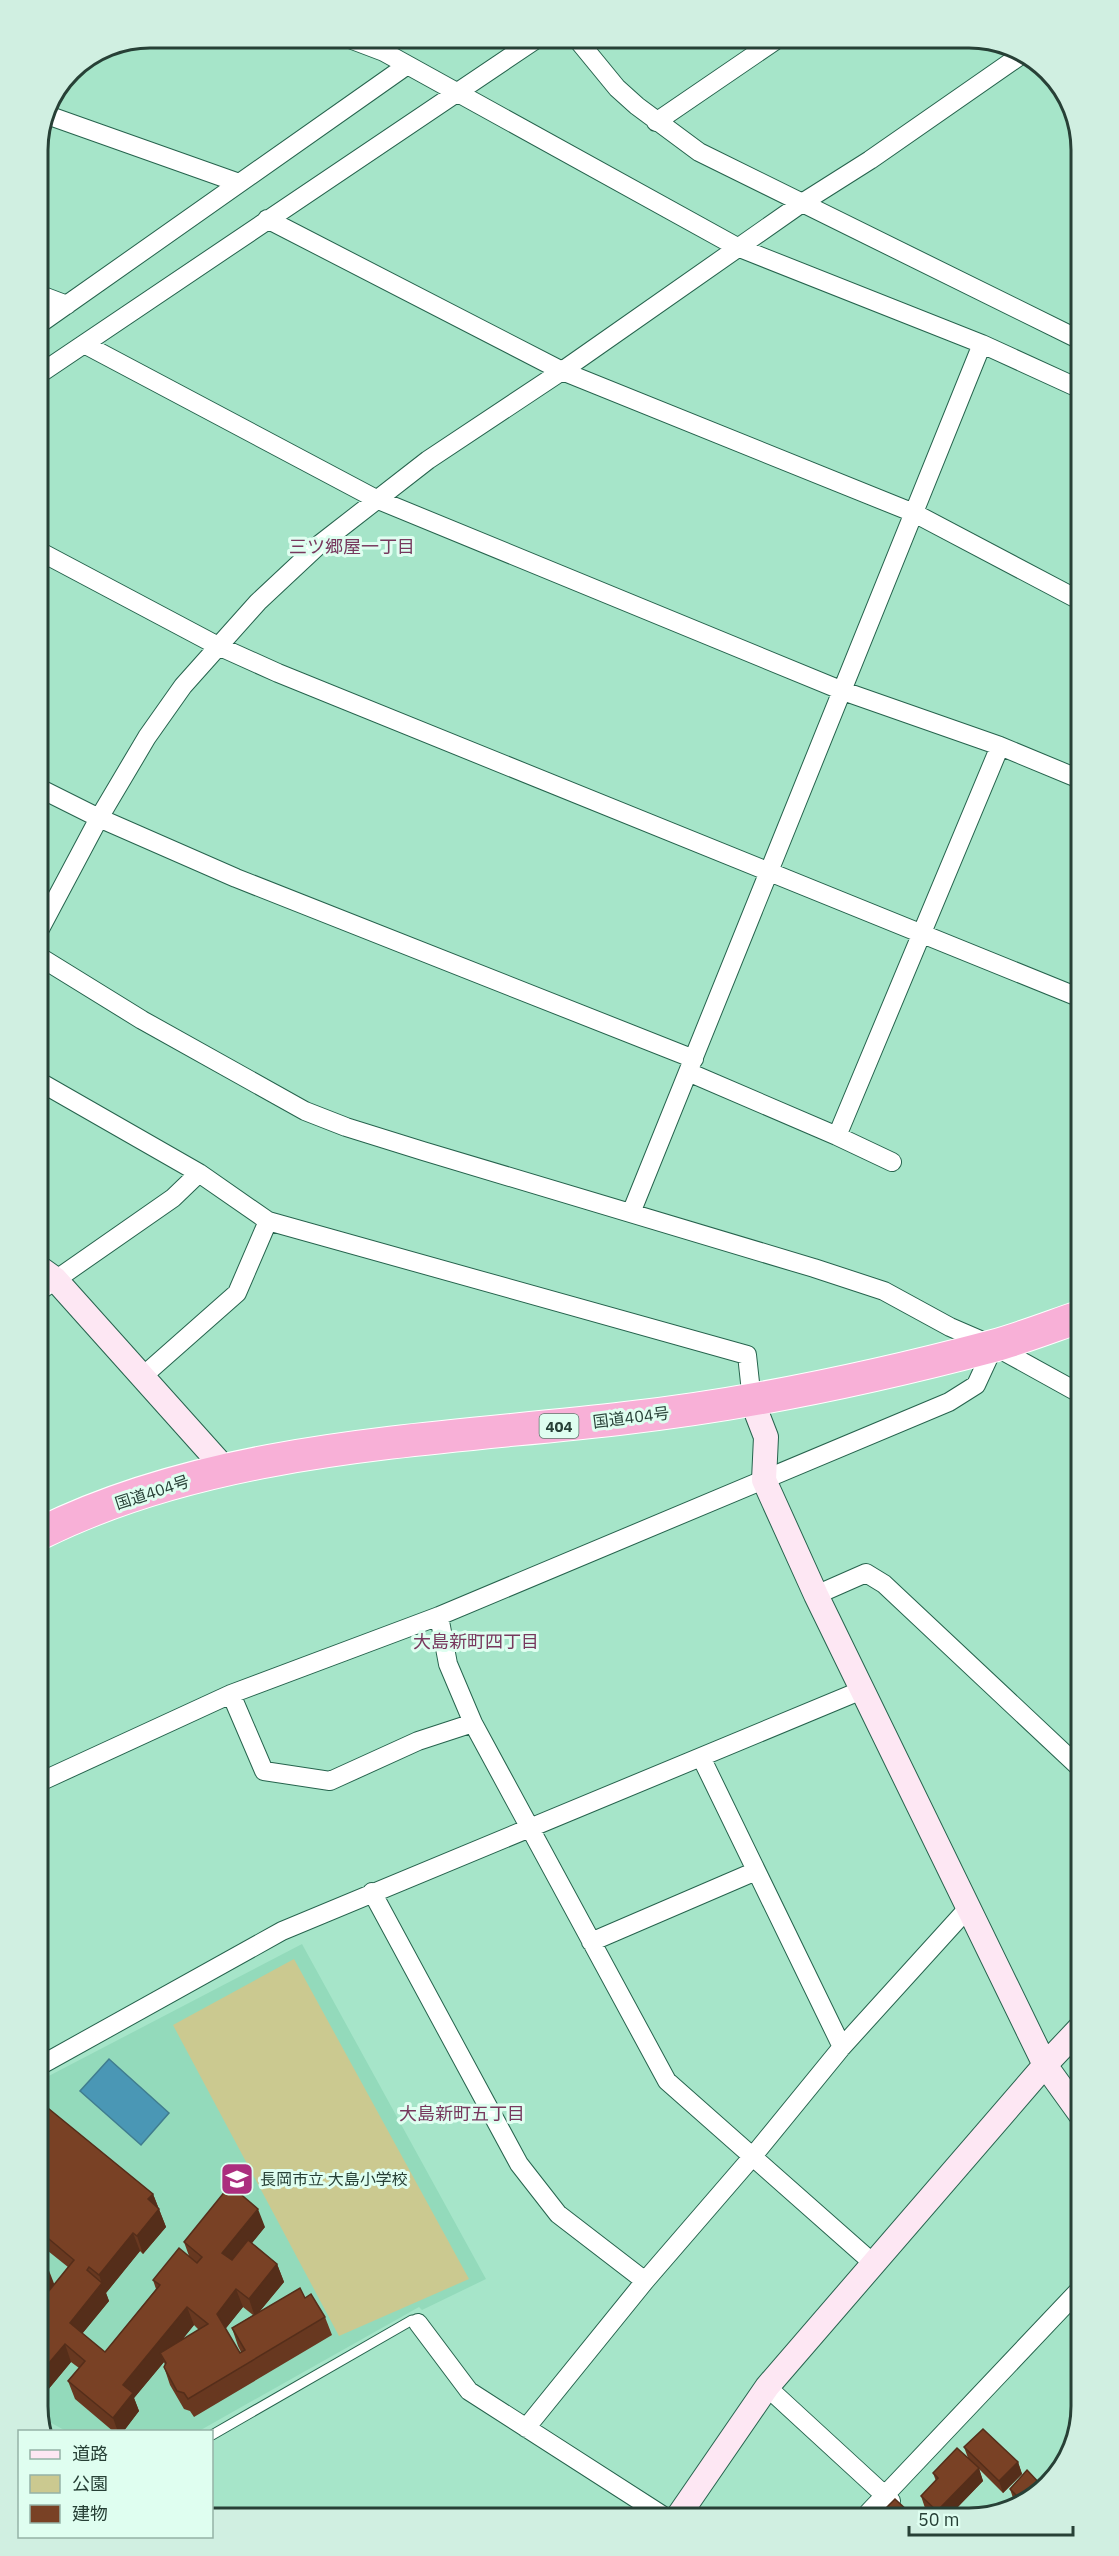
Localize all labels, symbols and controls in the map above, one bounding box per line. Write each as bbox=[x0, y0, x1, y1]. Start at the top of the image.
district label: 三ツ郷屋一丁目 bbox=[289, 535, 415, 558]
street label: 国道404号 bbox=[592, 1402, 670, 1432]
road number: 404 bbox=[540, 1414, 578, 1438]
street label: 国道404号 bbox=[112, 1471, 192, 1513]
district label: 大島新町四丁目 bbox=[413, 1630, 539, 1653]
district label: 大島新町五丁目 bbox=[399, 2102, 525, 2125]
school or university icon: 長岡市立 大島小学校 bbox=[219, 2161, 255, 2197]
place label: 長岡市立 大島小学校 bbox=[260, 2169, 408, 2189]
legend bbox=[18, 2430, 213, 2538]
text: 道路 bbox=[72, 2442, 108, 2465]
text: 公園 bbox=[72, 2472, 108, 2495]
scale bar bbox=[909, 2499, 1072, 2537]
text: 建物 bbox=[72, 2502, 108, 2525]
text: 50 m bbox=[918, 2508, 960, 2531]

